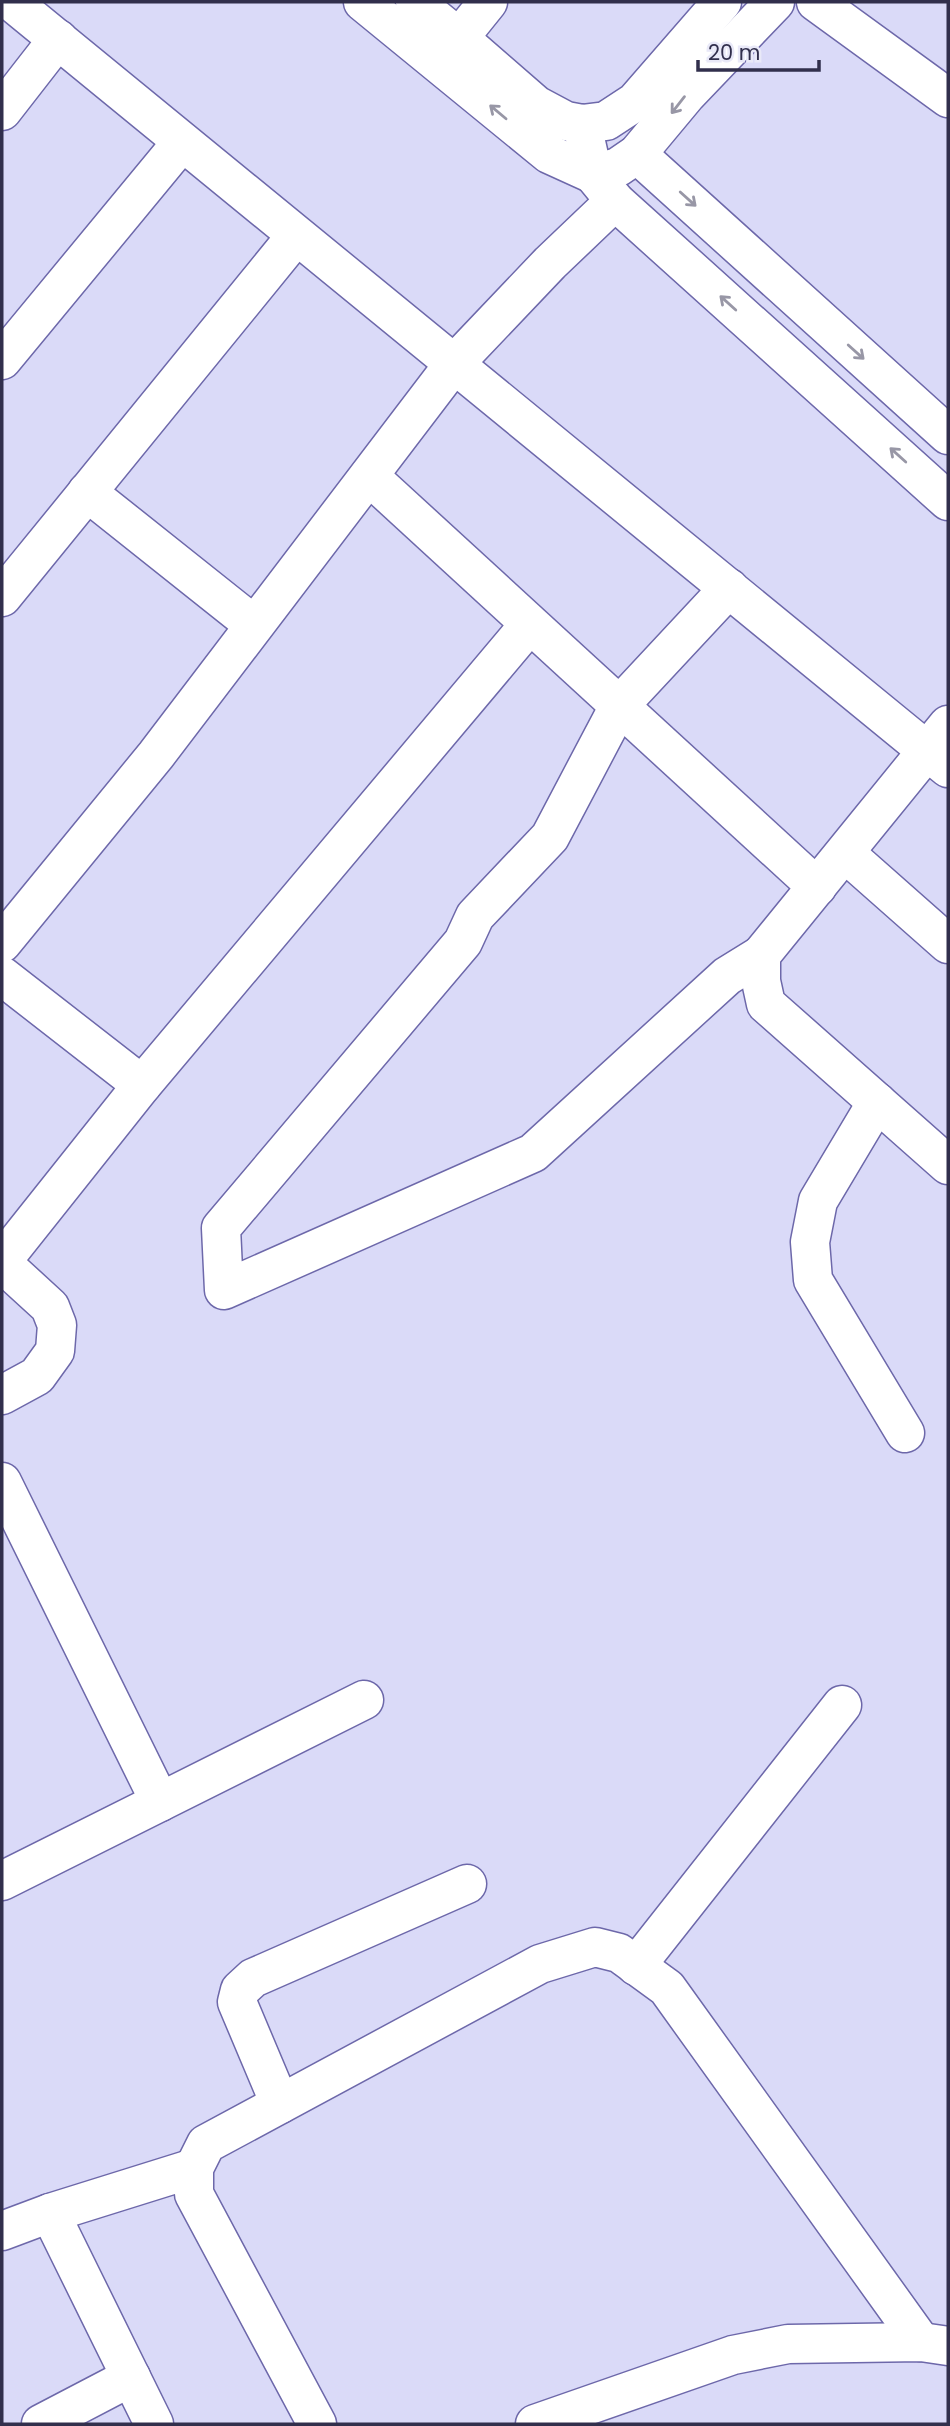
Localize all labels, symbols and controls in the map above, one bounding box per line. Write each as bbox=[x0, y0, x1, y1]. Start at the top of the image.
scale bar bbox=[698, 28, 819, 72]
text: 20 m bbox=[708, 38, 761, 67]
one-way arrow bbox=[671, 95, 686, 114]
one-way arrow bbox=[489, 104, 507, 120]
one-way arrow bbox=[679, 191, 696, 208]
one-way arrow bbox=[720, 295, 738, 311]
one-way arrow bbox=[847, 344, 865, 360]
one-way arrow bbox=[889, 448, 907, 464]

